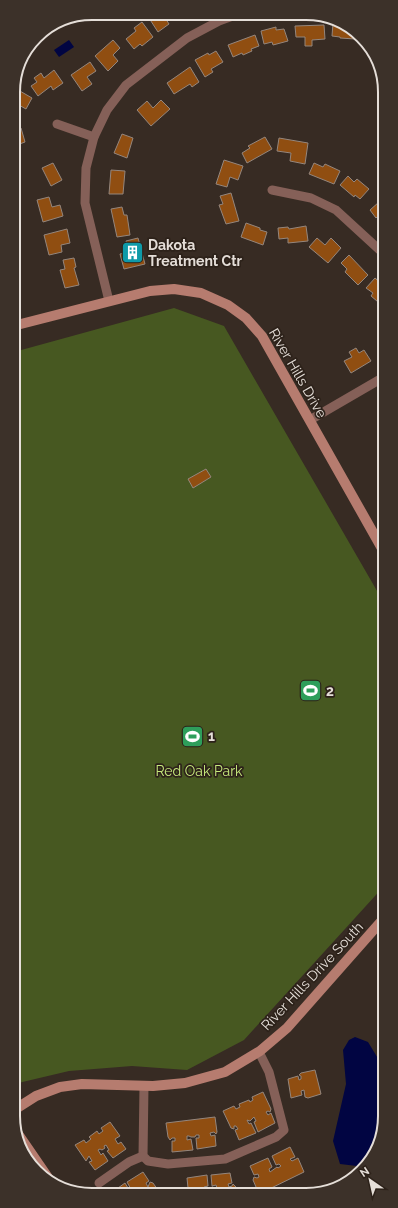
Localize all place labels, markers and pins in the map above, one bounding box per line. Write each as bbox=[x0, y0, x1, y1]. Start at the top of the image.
place label: Dakota Treatment Ctr bbox=[148, 237, 243, 269]
building icon: Dakota Treatment Ctr bbox=[120, 240, 146, 266]
sports icon: 2 bbox=[297, 678, 323, 704]
place label: 2 bbox=[326, 683, 334, 699]
sports icon: 1 bbox=[180, 723, 206, 749]
place label: 1 bbox=[208, 728, 215, 744]

